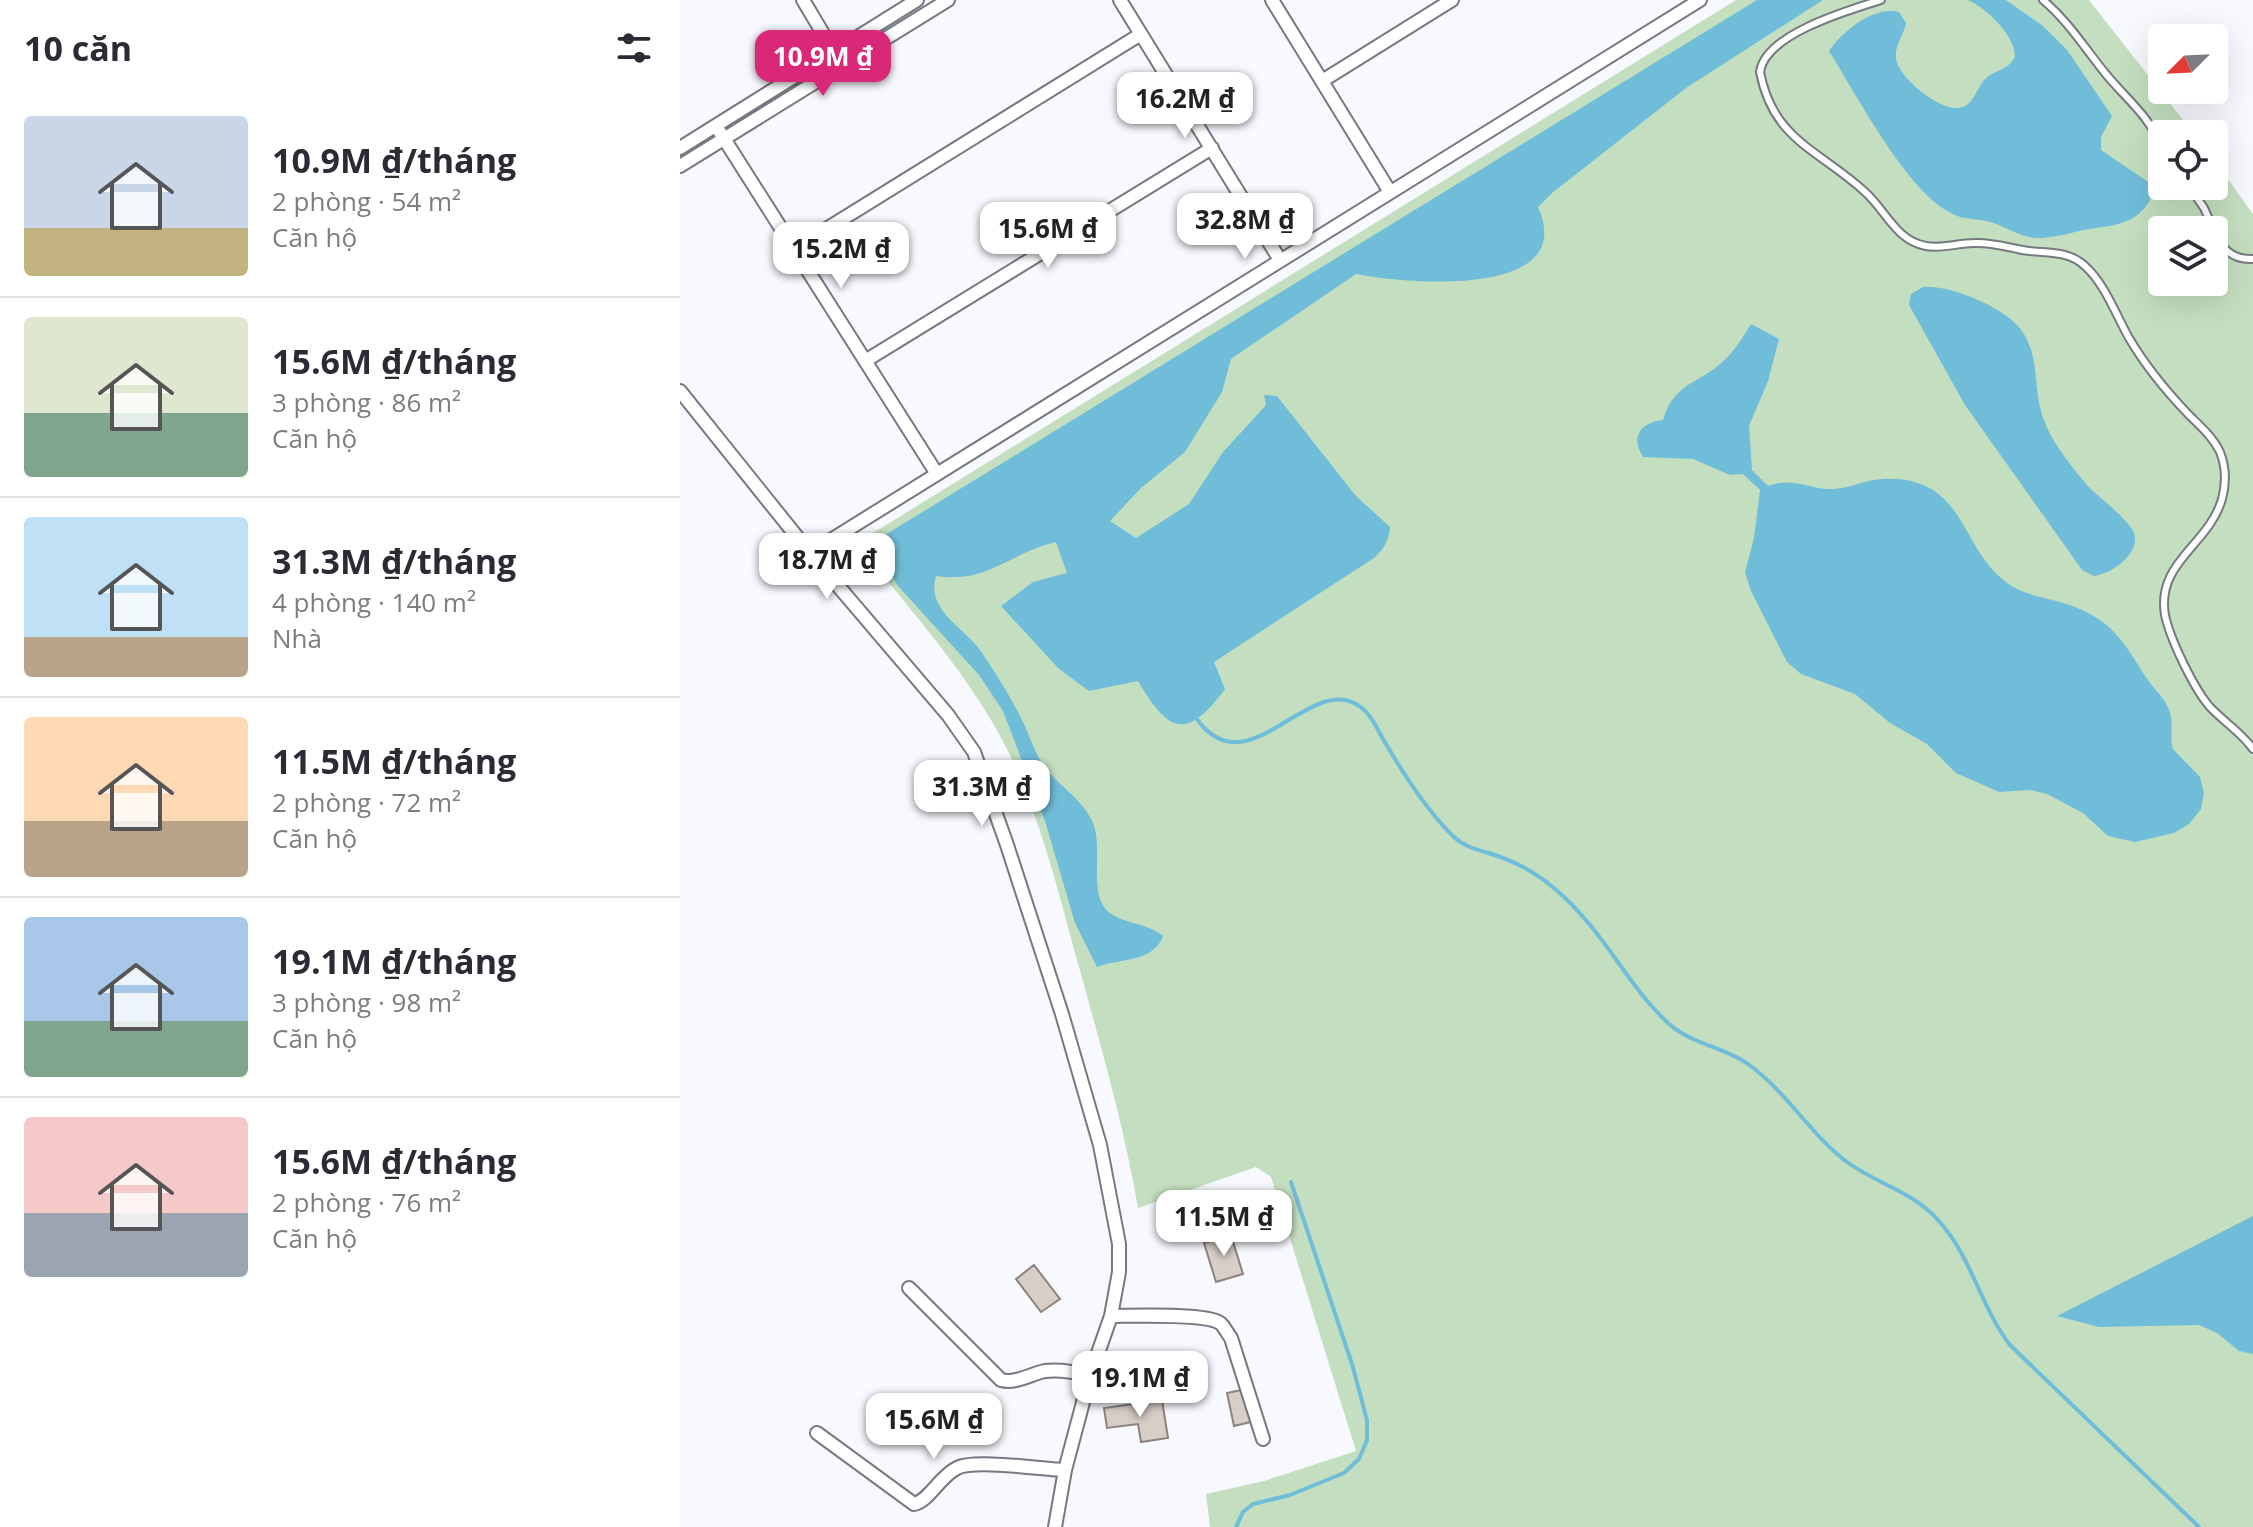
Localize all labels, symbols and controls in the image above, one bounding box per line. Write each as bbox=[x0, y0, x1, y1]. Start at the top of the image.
north arrow bbox=[2148, 24, 2228, 104]
map controls bbox=[2148, 24, 2228, 296]
text: 10 căn bbox=[24, 25, 132, 71]
icon: filters bbox=[612, 26, 656, 70]
pin: 10.9M ₫ bbox=[749, 30, 897, 98]
text: 10.9M ₫ bbox=[773, 38, 873, 74]
pin: 16.2M ₫ bbox=[1111, 72, 1259, 140]
text: 16.2M ₫ bbox=[1135, 80, 1235, 116]
button: locate bbox=[2148, 120, 2228, 200]
text: 10.9M ₫/tháng bbox=[272, 137, 516, 183]
icon: home bbox=[88, 148, 184, 244]
text: 2 phòng · 54 m² bbox=[272, 183, 461, 219]
pin: 32.8M ₫ bbox=[1171, 193, 1319, 261]
text: 32.8M ₫ bbox=[1195, 201, 1295, 237]
pin: 15.6M ₫ bbox=[974, 202, 1122, 270]
text: 15.6M ₫ bbox=[998, 210, 1098, 246]
button: layers bbox=[2148, 216, 2228, 296]
text: Căn hộ bbox=[272, 219, 357, 255]
pin: 15.2M ₫ bbox=[767, 222, 915, 290]
text: 15.2M ₫ bbox=[791, 230, 891, 266]
text: 15.6M ₫/tháng bbox=[272, 338, 516, 384]
icon: home bbox=[88, 349, 184, 445]
text: 3 phòng · 86 m² bbox=[272, 384, 461, 420]
text: Căn hộ bbox=[272, 420, 357, 456]
pin: 18.7M ₫ bbox=[753, 533, 901, 601]
text: 31.3M ₫/tháng bbox=[272, 538, 516, 584]
text: 18.7M ₫ bbox=[777, 541, 877, 577]
icon: home bbox=[88, 549, 184, 645]
text: 4 phòng · 140 m² bbox=[272, 584, 476, 620]
text: Nhà bbox=[272, 620, 322, 656]
text: 11.5M ₫/tháng bbox=[272, 738, 516, 784]
icon: home bbox=[88, 749, 184, 845]
pin: 31.3M ₫ bbox=[908, 760, 1056, 828]
text: 31.3M ₫ bbox=[932, 768, 1032, 804]
text: 2 phòng · 72 m² bbox=[272, 784, 461, 820]
text: Căn hộ bbox=[272, 820, 357, 856]
text: 19.1M ₫/tháng bbox=[272, 938, 516, 984]
icon: home bbox=[88, 949, 184, 1045]
text: 3 phòng · 98 m² bbox=[272, 984, 461, 1020]
text: Căn hộ bbox=[272, 1020, 357, 1056]
text: 15.6M ₫/tháng bbox=[272, 1138, 516, 1184]
icon: home bbox=[88, 1149, 184, 1245]
text: 2 phòng · 76 m² bbox=[272, 1184, 461, 1220]
pin: 11.5M ₫ bbox=[1150, 1190, 1298, 1258]
text: 11.5M ₫ bbox=[1174, 1198, 1274, 1234]
text: Căn hộ bbox=[272, 1220, 357, 1256]
pin: 19.1M ₫ bbox=[1066, 1351, 1214, 1419]
text: 19.1M ₫ bbox=[1090, 1359, 1190, 1395]
pin: 15.6M ₫ bbox=[860, 1393, 1008, 1461]
text: 15.6M ₫ bbox=[884, 1401, 984, 1437]

